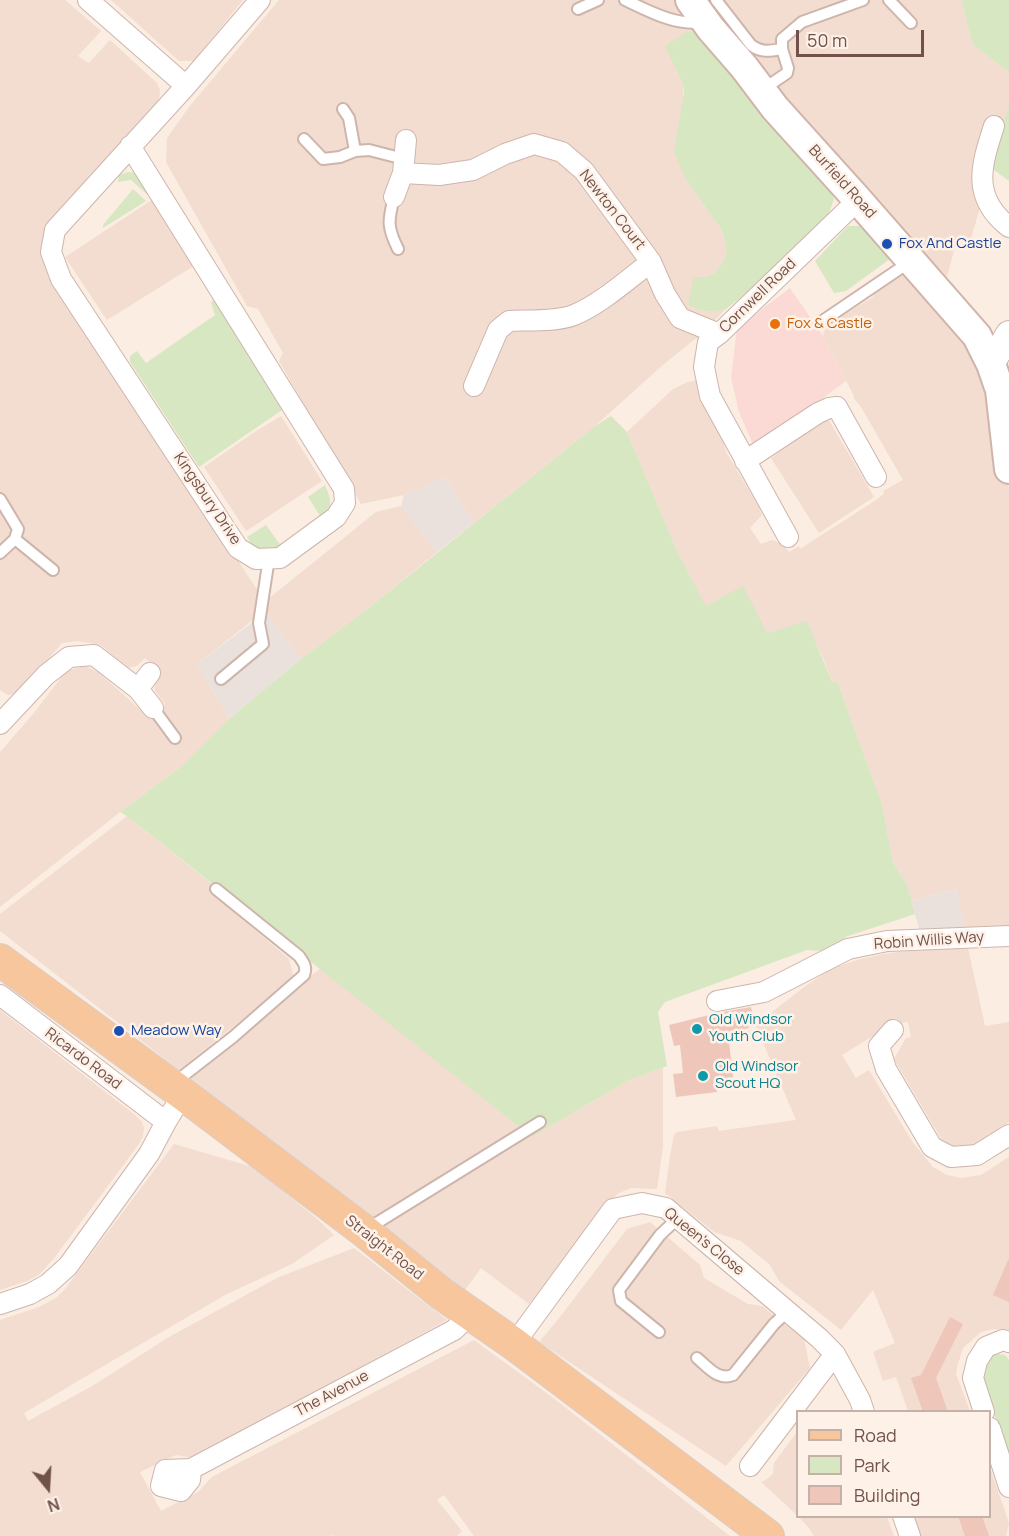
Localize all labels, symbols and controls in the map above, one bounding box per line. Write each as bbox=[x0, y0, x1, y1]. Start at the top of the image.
scale bar bbox=[799, 18, 926, 56]
text: 50 m bbox=[807, 28, 847, 52]
street label: Burfield Road bbox=[804, 142, 880, 222]
street label: Newton Court bbox=[575, 166, 649, 254]
place label: Fox And Castle bbox=[899, 235, 1001, 253]
marker: Fox And Castle bbox=[880, 237, 894, 251]
street label: Cornwell Road bbox=[716, 255, 800, 337]
place label: Fox & Castle bbox=[787, 315, 872, 333]
marker: Fox & Castle bbox=[768, 317, 782, 331]
street label: Kingsbury Drive bbox=[170, 450, 244, 548]
street label: Robin Willis Way bbox=[873, 928, 985, 954]
place label: Old Windsor Youth Club bbox=[709, 1011, 792, 1046]
place label: Meadow Way bbox=[131, 1022, 222, 1040]
marker: Old Windsor Youth Club bbox=[690, 1022, 704, 1036]
street label: Ricardo Road bbox=[41, 1024, 125, 1094]
marker: Meadow Way bbox=[112, 1024, 126, 1038]
place label: Old Windsor Scout HQ bbox=[715, 1058, 798, 1093]
marker: Old Windsor Scout HQ bbox=[696, 1069, 710, 1083]
street label: Queen's Close bbox=[660, 1204, 748, 1280]
street label: Straight Road bbox=[341, 1212, 427, 1284]
street label: The Avenue bbox=[292, 1367, 372, 1421]
legend bbox=[796, 1410, 991, 1518]
text: Road bbox=[854, 1423, 897, 1447]
text: Park bbox=[854, 1453, 890, 1477]
north arrow bbox=[18, 1458, 78, 1518]
text: Building bbox=[854, 1483, 920, 1507]
text: N bbox=[45, 1493, 62, 1517]

